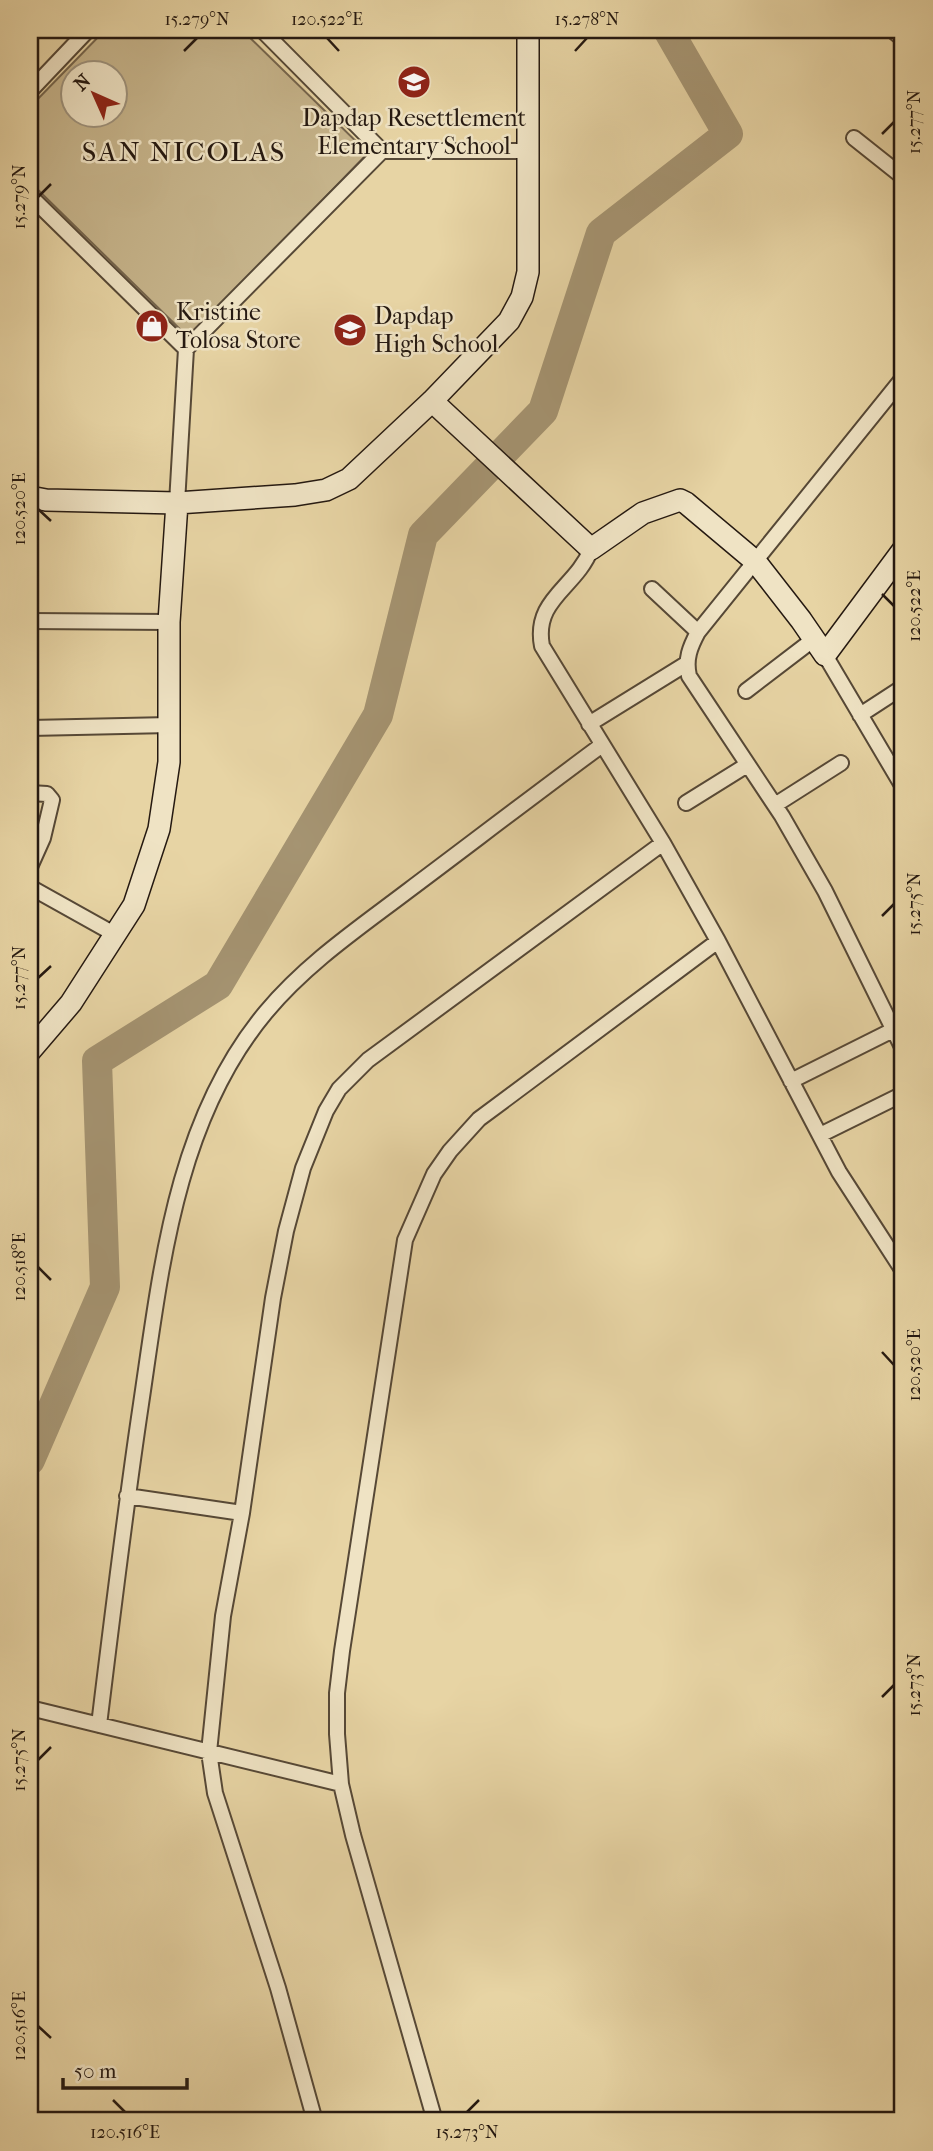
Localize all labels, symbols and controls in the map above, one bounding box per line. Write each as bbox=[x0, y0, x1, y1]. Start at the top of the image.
text: 15.279°N bbox=[164, 9, 230, 30]
text: 120.522°E bbox=[291, 9, 363, 30]
text: 15.278°N bbox=[555, 9, 620, 30]
north arrow bbox=[60, 60, 130, 130]
school or university icon: Dapdap Resettlement Elementary School bbox=[395, 63, 433, 101]
text: N bbox=[70, 69, 96, 96]
text: 15.277°N bbox=[904, 89, 925, 154]
place label: Dapdap Resettlement Elementary School bbox=[302, 104, 526, 160]
district label: SAN NICOLAS bbox=[82, 135, 286, 168]
text: 15.279°N bbox=[9, 164, 30, 230]
place label: Kristine Tolosa Store bbox=[176, 298, 301, 354]
place label: Dapdap High School bbox=[374, 302, 499, 358]
shop icon: Kristine Tolosa Store bbox=[133, 307, 171, 345]
school or university icon: Dapdap High School bbox=[331, 311, 369, 349]
text: 120.520°E bbox=[9, 473, 30, 545]
text: 120.522°E bbox=[904, 570, 925, 642]
text: 15.275°N bbox=[904, 872, 925, 936]
text: 15.277°N bbox=[9, 945, 30, 1010]
text: 120.518°E bbox=[9, 1232, 30, 1302]
text: 120.520°E bbox=[904, 1329, 925, 1401]
text: 15.273°N bbox=[904, 1653, 925, 1717]
text: 15.275°N bbox=[9, 1728, 30, 1792]
text: 120.516°E bbox=[9, 1991, 30, 2061]
scale bar bbox=[63, 2046, 187, 2090]
text: 50 m bbox=[74, 2059, 117, 2083]
text: 120.516°E bbox=[90, 2122, 160, 2143]
text: 15.273°N bbox=[435, 2122, 499, 2143]

